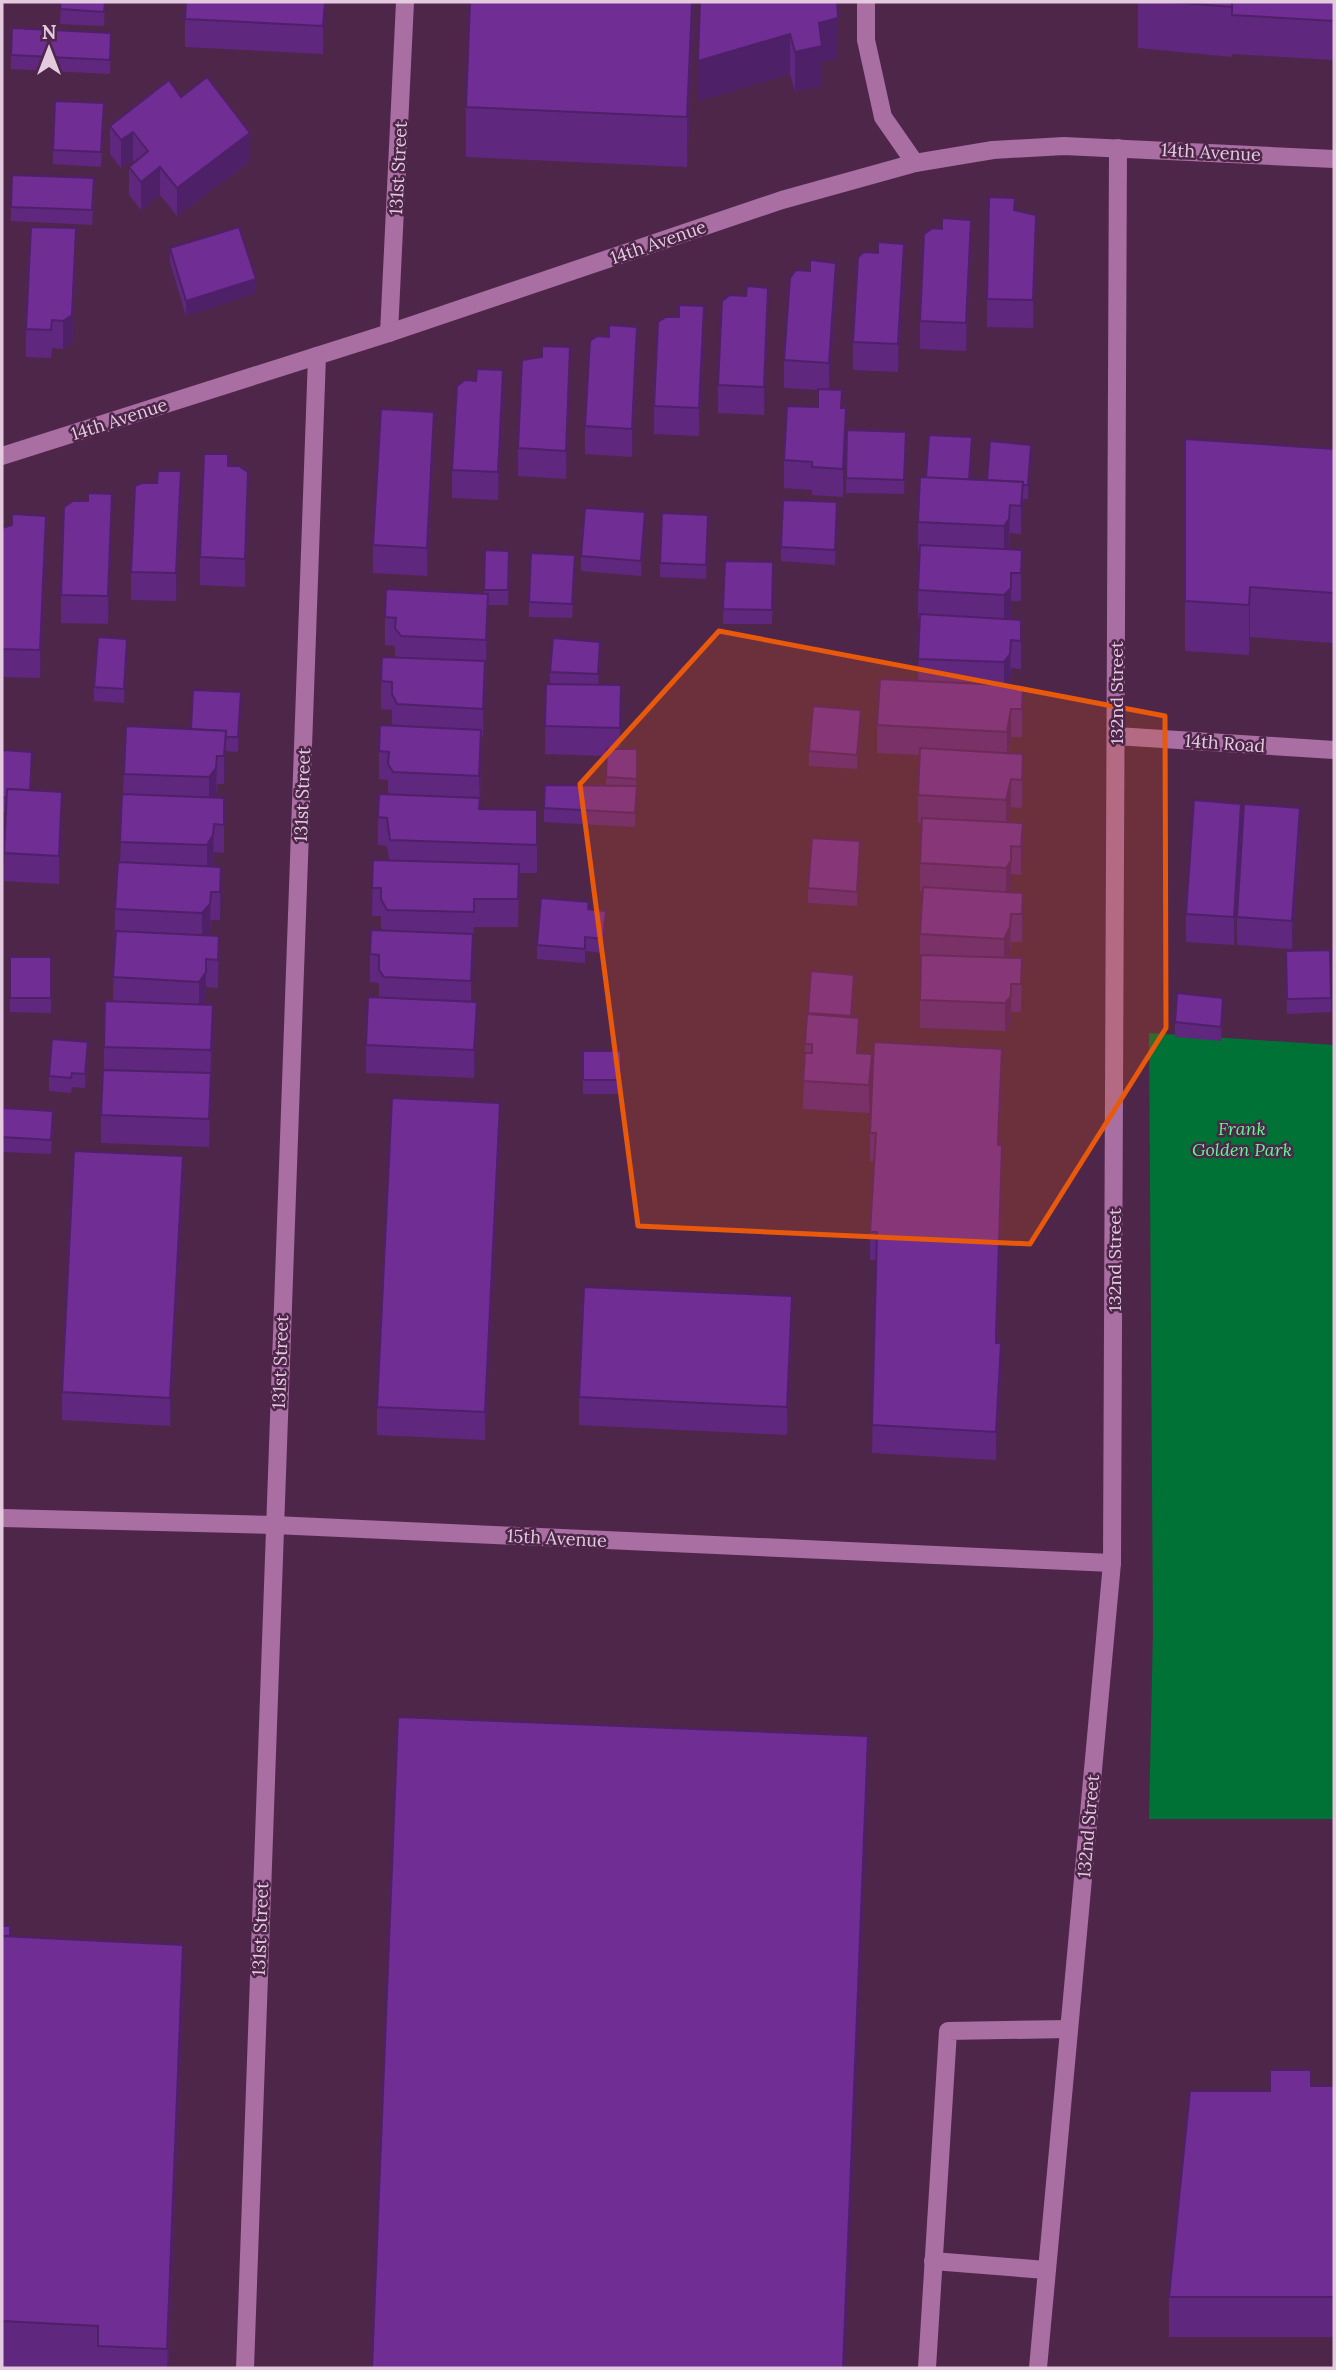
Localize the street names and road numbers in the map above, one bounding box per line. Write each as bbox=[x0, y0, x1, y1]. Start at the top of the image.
street label: 131st Street bbox=[384, 120, 412, 216]
street label: 14th Avenue bbox=[1161, 138, 1262, 166]
street label: 14th Avenue bbox=[607, 215, 709, 269]
street label: 14th Avenue bbox=[68, 393, 170, 445]
street label: 132nd Street bbox=[1105, 641, 1128, 745]
street label: 14th Road bbox=[1184, 729, 1266, 757]
street label: 131st Street bbox=[289, 748, 315, 842]
street label: 132nd Street bbox=[1103, 1208, 1126, 1312]
street label: 131st Street bbox=[267, 1315, 293, 1409]
street label: 15th Avenue bbox=[506, 1524, 608, 1552]
street label: 132nd Street bbox=[1072, 1773, 1104, 1879]
street label: 131st Street bbox=[247, 1882, 273, 1976]

